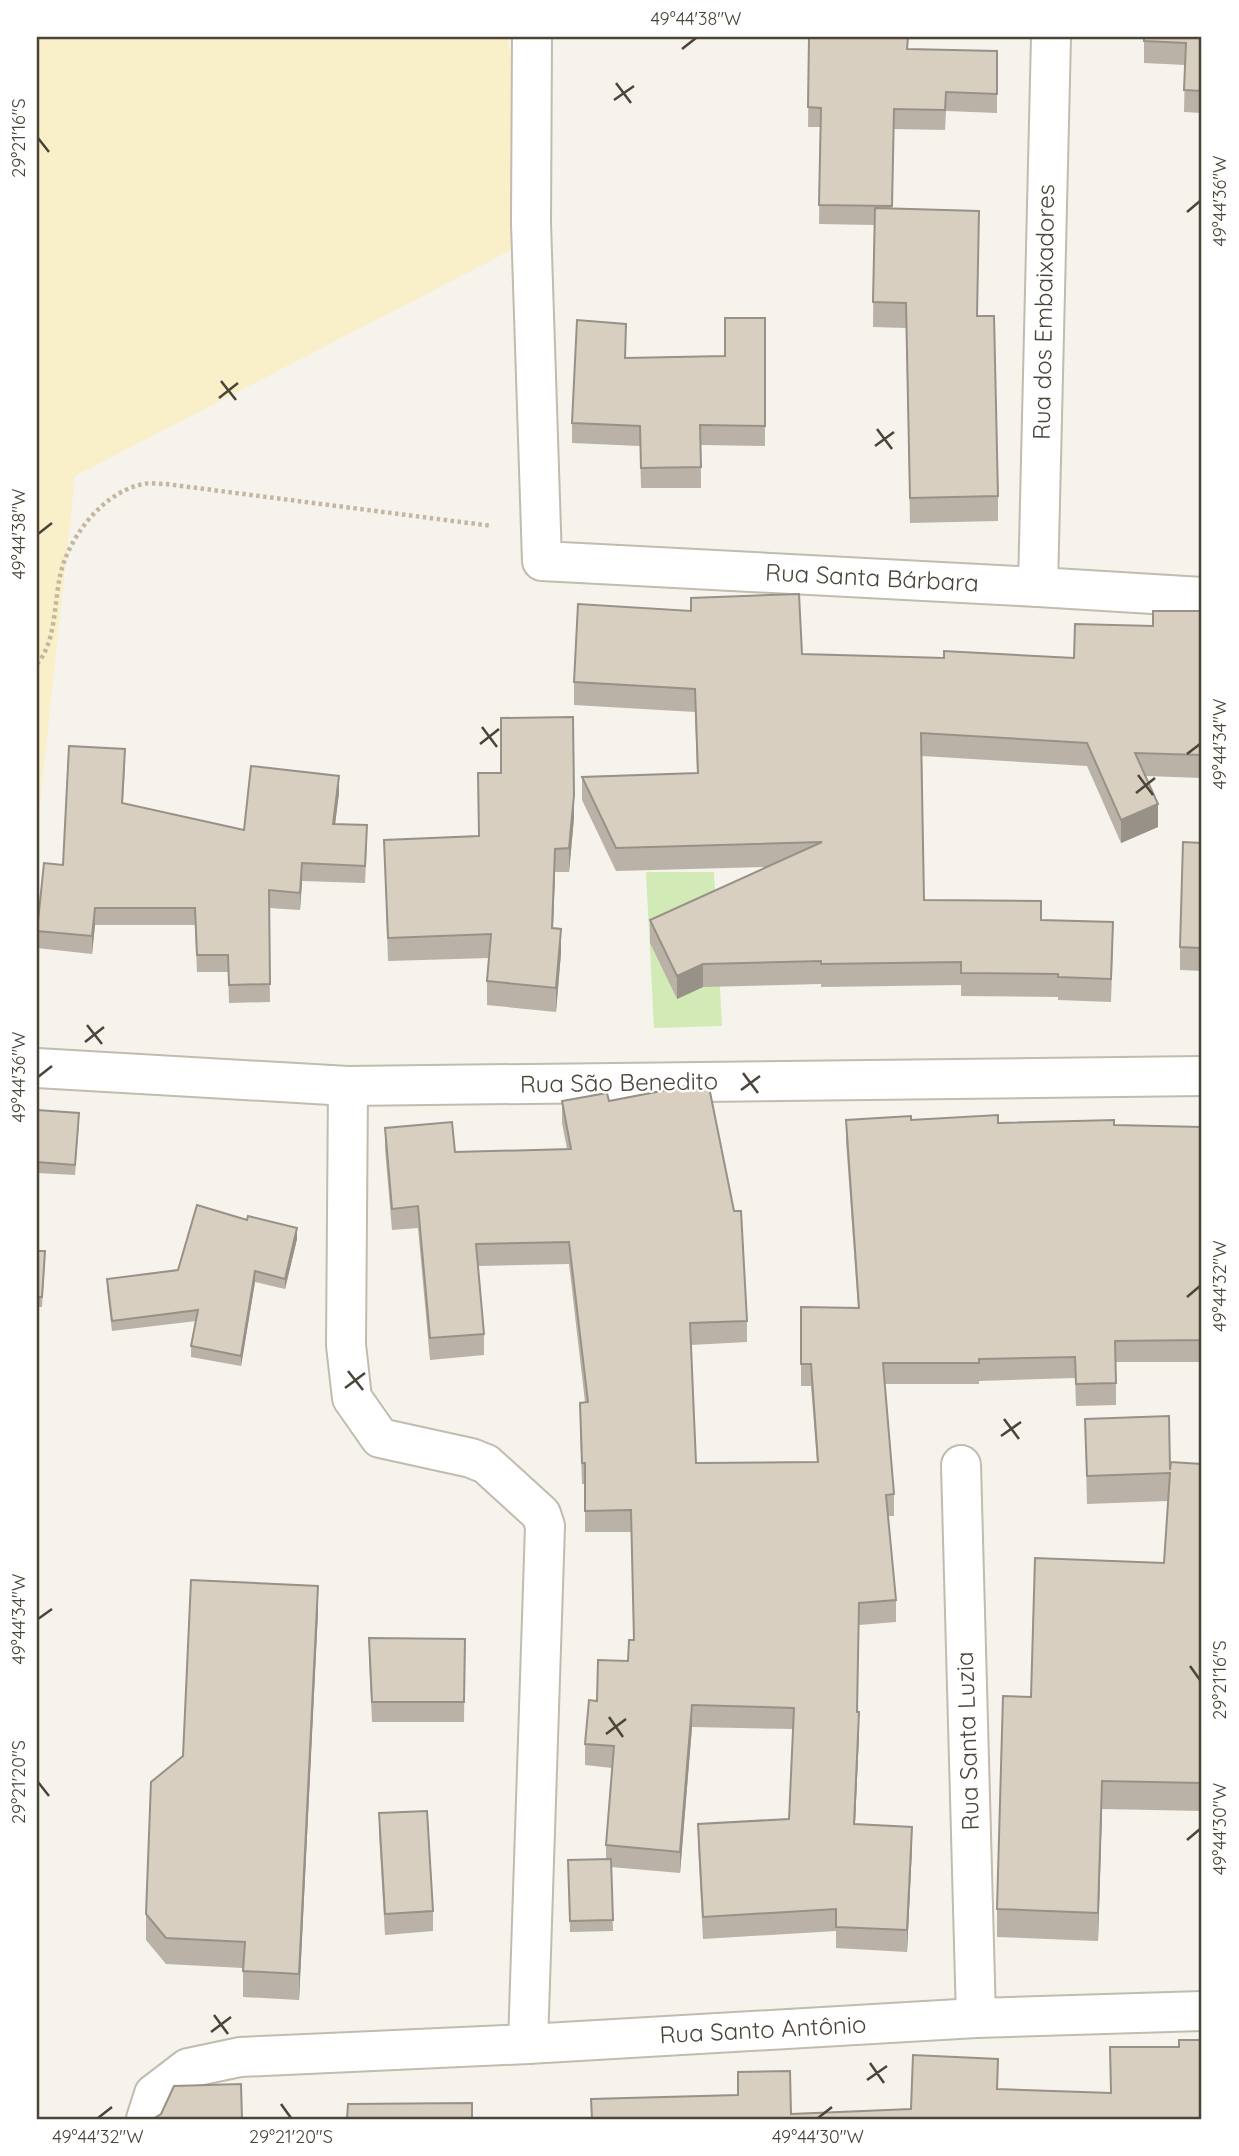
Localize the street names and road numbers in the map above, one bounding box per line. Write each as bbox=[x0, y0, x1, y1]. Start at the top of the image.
street label: Rua dos Embaixadores bbox=[1026, 184, 1060, 440]
street label: Rua Santa Bárbara bbox=[765, 556, 980, 598]
street label: Rua São Benedito bbox=[520, 1065, 718, 1099]
street label: Rua Santa Luzia bbox=[949, 1651, 985, 1831]
street label: Rua Santo Antônio bbox=[659, 2009, 867, 2049]

